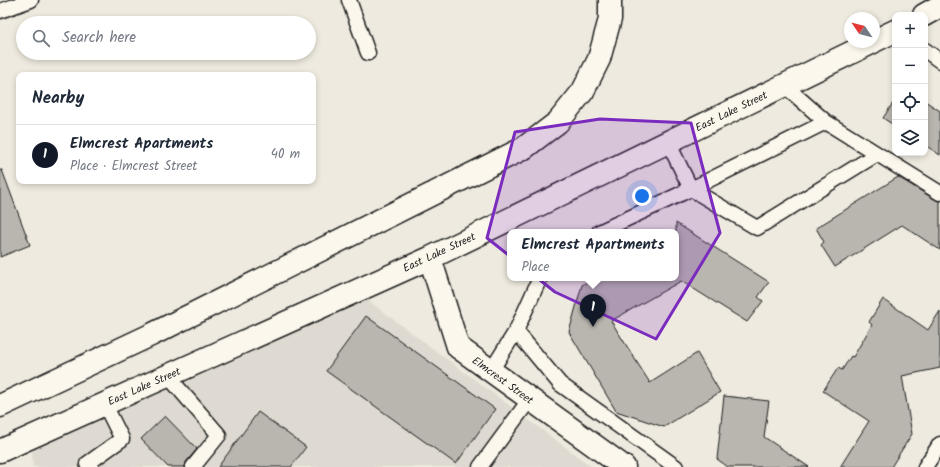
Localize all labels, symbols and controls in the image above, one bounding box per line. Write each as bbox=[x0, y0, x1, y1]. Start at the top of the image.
north arrow bbox=[844, 12, 880, 48]
map controls bbox=[892, 12, 928, 156]
button: + bbox=[892, 12, 928, 48]
search box bbox=[16, 16, 316, 60]
text: Search here bbox=[62, 26, 136, 50]
icon: search bbox=[30, 27, 52, 49]
button: − bbox=[892, 48, 928, 84]
button: locate bbox=[892, 84, 928, 120]
text: Nearby bbox=[32, 85, 84, 112]
street label: East Lake Street bbox=[692, 86, 771, 137]
button: layers bbox=[892, 120, 928, 156]
text: Elmcrest Apartments bbox=[70, 132, 213, 156]
text: 1 bbox=[43, 144, 47, 165]
text: 40 m bbox=[271, 144, 300, 165]
text: Place · Elmcrest Street bbox=[70, 156, 197, 177]
your location bbox=[632, 186, 652, 206]
street label: East Lake Street bbox=[400, 228, 479, 278]
popup bbox=[507, 229, 679, 281]
text: Elmcrest Apartments bbox=[521, 233, 665, 257]
text: Place bbox=[521, 257, 549, 278]
pin: 1 bbox=[580, 294, 606, 327]
street label: Elmcrest Street bbox=[468, 352, 538, 410]
street label: East Lake Street bbox=[105, 362, 185, 411]

